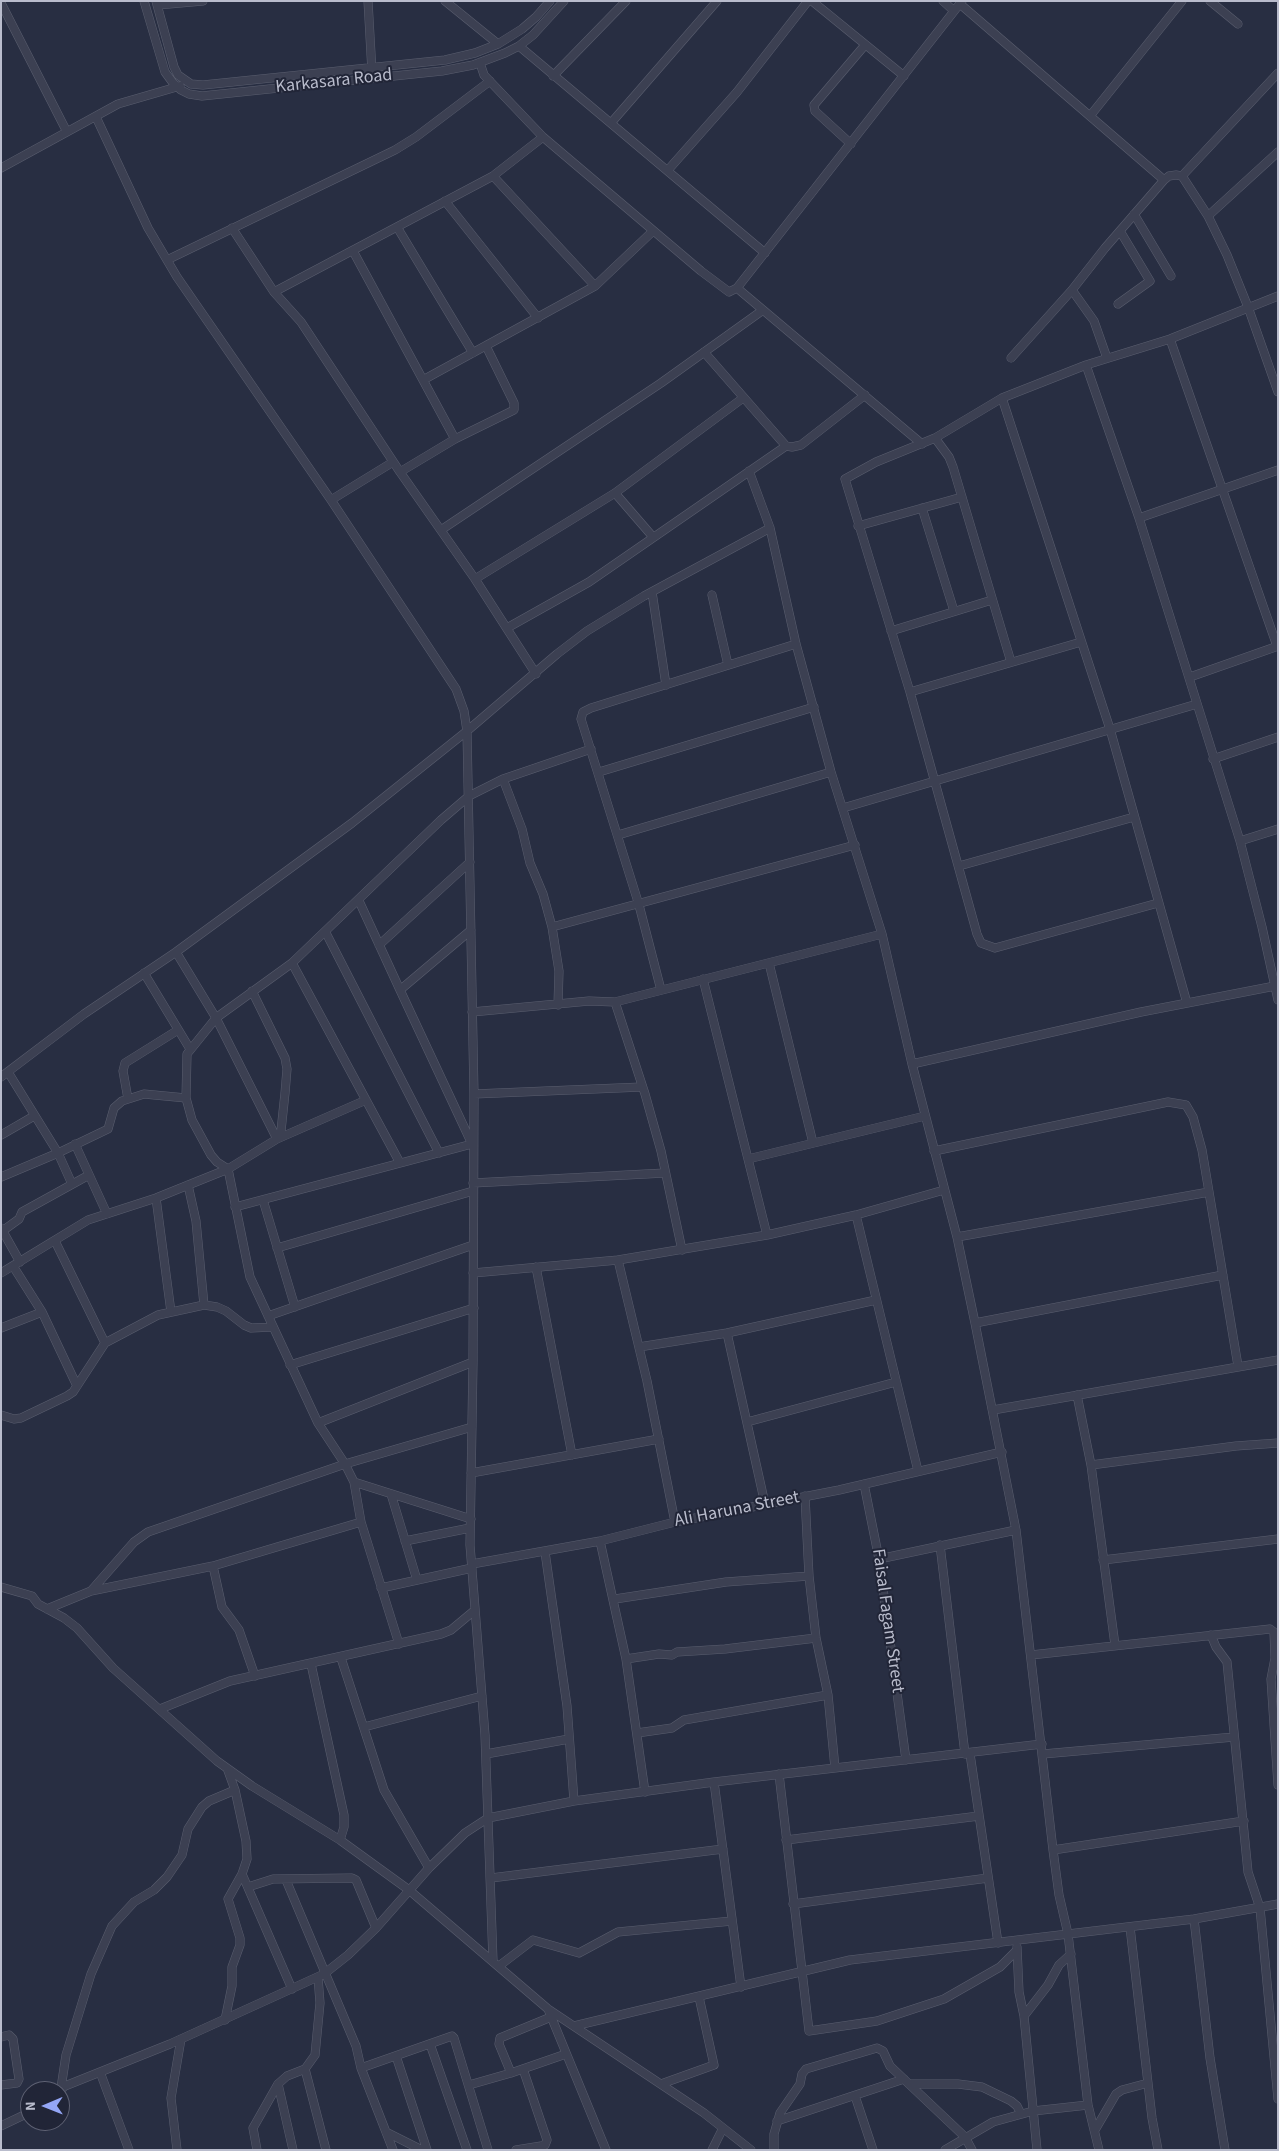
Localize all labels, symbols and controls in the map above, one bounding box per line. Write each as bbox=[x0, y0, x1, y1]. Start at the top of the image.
street label: Karkasara Road bbox=[275, 65, 393, 99]
street label: Ali Haruna Street bbox=[673, 1487, 801, 1533]
street label: Faisal Fagam Street bbox=[866, 1547, 908, 1695]
north arrow bbox=[20, 2081, 70, 2131]
text: N bbox=[21, 2101, 41, 2111]

